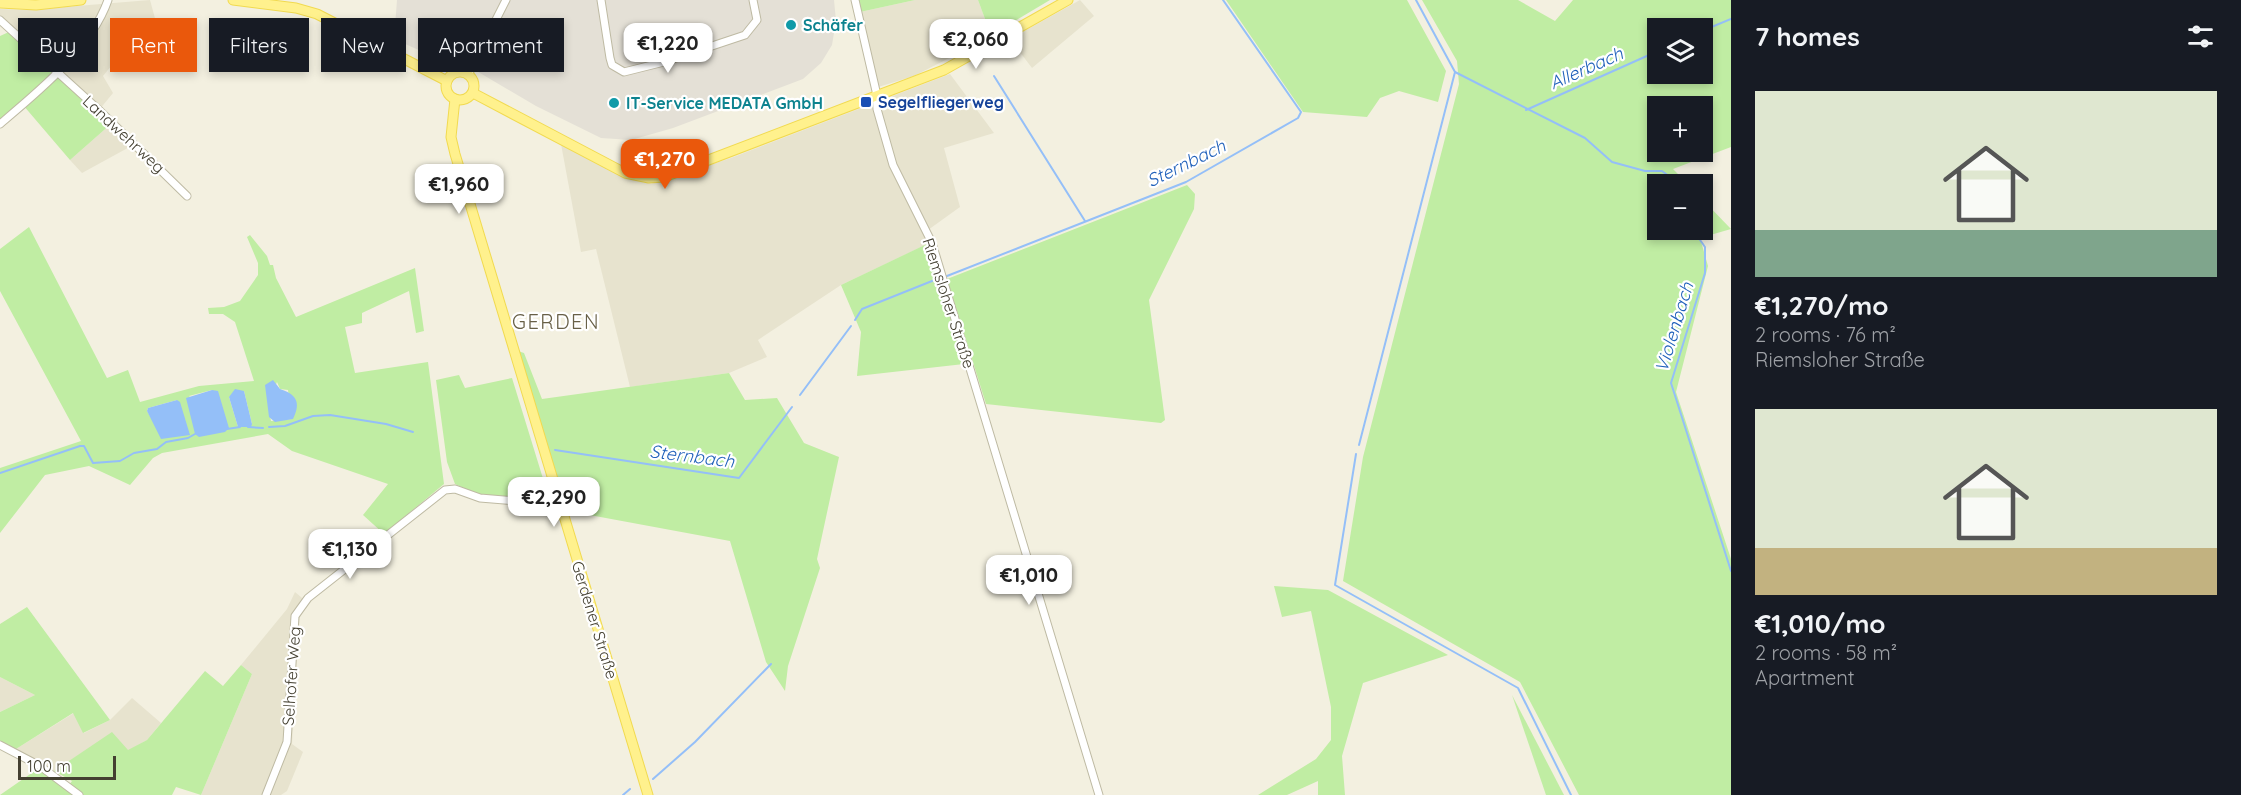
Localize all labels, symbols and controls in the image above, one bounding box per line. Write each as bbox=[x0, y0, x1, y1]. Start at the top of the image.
place label: Schäfer bbox=[803, 15, 863, 35]
chip: Buy bbox=[18, 18, 98, 72]
chip: Rent bbox=[110, 18, 197, 72]
chip: Filters bbox=[209, 18, 309, 72]
chip: New bbox=[321, 18, 406, 72]
chip: Apartment bbox=[418, 18, 564, 72]
marker: Schäfer bbox=[784, 18, 798, 32]
map controls bbox=[1647, 18, 1713, 240]
button: layers bbox=[1647, 18, 1713, 84]
pin: €2,060 bbox=[927, 19, 1025, 70]
text: 7 homes bbox=[1755, 20, 1860, 53]
icon: filters bbox=[2184, 20, 2217, 53]
pin: €1,220 bbox=[619, 23, 717, 74]
text: €2,060 bbox=[943, 26, 1009, 51]
text: €1,220 bbox=[638, 30, 698, 55]
water label: Allerbach bbox=[1546, 41, 1627, 94]
street label: Landwehrweg bbox=[79, 91, 169, 177]
place label: Segelfliegerweg bbox=[878, 92, 1004, 112]
place label: IT-Service MEDATA GmbH bbox=[626, 93, 823, 113]
marker: Segelfliegerweg bbox=[859, 95, 873, 109]
marker: IT-Service MEDATA GmbH bbox=[607, 96, 621, 110]
button: + bbox=[1647, 96, 1713, 162]
icon: home bbox=[1932, 130, 2040, 238]
water label: Sternbach bbox=[1143, 134, 1230, 192]
pin: €1,270 bbox=[616, 139, 714, 190]
text: €1,270 bbox=[635, 146, 695, 171]
pin: €1,960 bbox=[410, 164, 508, 215]
text: €1,960 bbox=[429, 171, 489, 196]
button: − bbox=[1647, 174, 1713, 240]
street label: Riemsloher Straße bbox=[918, 235, 980, 371]
water label: Violenbach bbox=[1649, 279, 1699, 375]
text: €1,270/mo bbox=[1755, 289, 1889, 322]
district label: GERDEN bbox=[512, 309, 600, 334]
text: 2 rooms · 76 m² bbox=[1755, 322, 1896, 347]
text: Riemsloher Straße bbox=[1755, 347, 1925, 372]
water label: Sternbach bbox=[648, 439, 736, 473]
icon: home bbox=[1932, 448, 2040, 556]
pin: €2,290 bbox=[505, 477, 603, 528]
text: €2,290 bbox=[522, 484, 586, 509]
pin: €1,130 bbox=[301, 529, 399, 580]
text: €1,130 bbox=[322, 536, 378, 561]
pin: €1,010 bbox=[980, 555, 1078, 606]
street label: Gerdener Straße bbox=[568, 559, 622, 681]
text: €1,010 bbox=[1000, 562, 1058, 587]
text: €1,010/mo bbox=[1755, 607, 1886, 640]
street label: Selhofer Weg bbox=[278, 626, 304, 726]
text: 2 rooms · 58 m² bbox=[1755, 640, 1897, 665]
text: Apartment bbox=[1755, 665, 1855, 690]
scale bar bbox=[18, 753, 116, 780]
text: 100 m bbox=[27, 756, 71, 776]

